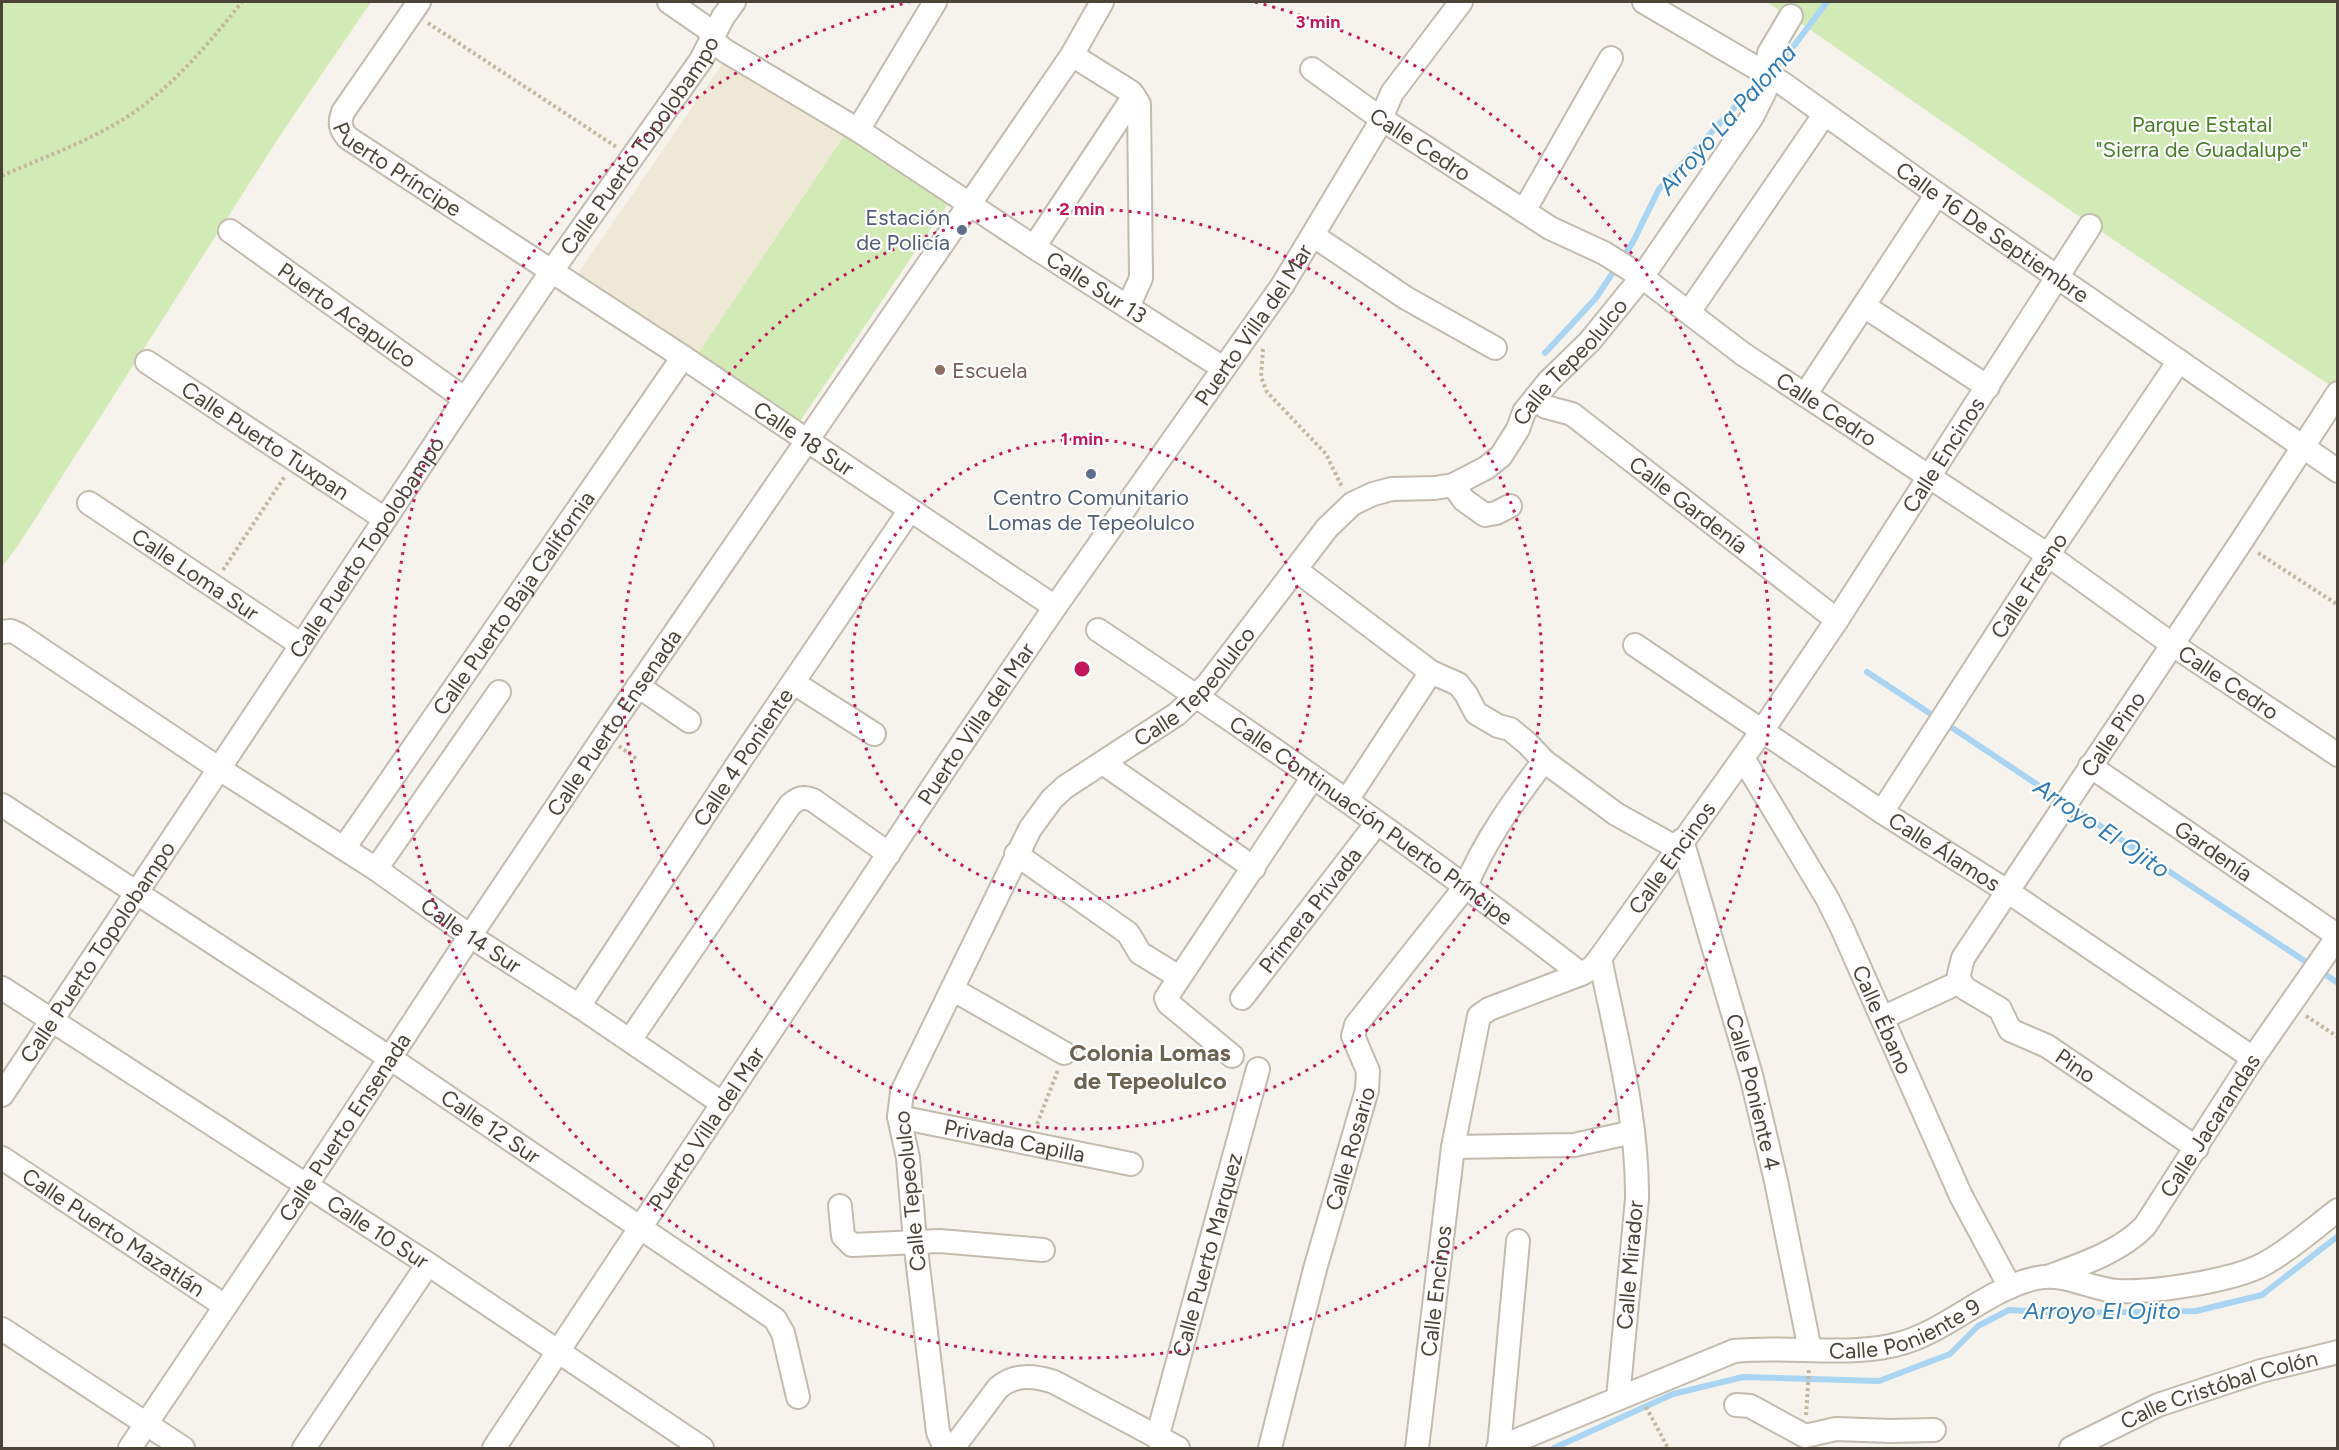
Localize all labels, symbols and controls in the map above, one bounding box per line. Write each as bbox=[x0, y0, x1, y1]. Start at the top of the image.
text: 3 min bbox=[1296, 11, 1340, 33]
street label: Calle Puerto Topolobampo bbox=[554, 31, 725, 260]
water label: Arroyo La Paloma bbox=[1651, 38, 1802, 201]
street label: Calle Cedro bbox=[1364, 102, 1476, 187]
park label: Parque Estatal "Sierra de Guadalupe" bbox=[2095, 111, 2309, 163]
street label: Puerto Príncipe bbox=[327, 118, 467, 222]
street label: Calle 16 De Septiembre bbox=[1891, 156, 2094, 308]
text: 2 min bbox=[1059, 198, 1105, 220]
place label: Estación de Policía bbox=[856, 204, 950, 256]
marker: Estación de Policía bbox=[955, 223, 969, 237]
street label: Puerto Villa del Mar bbox=[1188, 238, 1318, 411]
street label: Calle Sur 13 bbox=[1041, 245, 1152, 329]
street label: Puerto Acapulco bbox=[273, 256, 422, 373]
street label: Calle Tepeolulco bbox=[1507, 292, 1633, 428]
place label: Escuela bbox=[952, 357, 1028, 384]
marker: Escuela bbox=[933, 363, 947, 377]
street label: Calle Cedro bbox=[1771, 366, 1882, 452]
street label: Calle Puerto Tuxpan bbox=[177, 375, 355, 505]
street label: Calle Encinos bbox=[1896, 392, 1990, 517]
street label: Calle 18 Sur bbox=[749, 395, 860, 482]
text: 1 min bbox=[1061, 428, 1103, 450]
street label: Calle Puerto Topolobampo bbox=[283, 431, 450, 663]
street label: Calle Gardenía bbox=[1624, 450, 1754, 559]
marker: Centro Comunitario Lomas de Tepeolulco bbox=[1084, 467, 1098, 481]
place label: Centro Comunitario Lomas de Tepeolulco bbox=[987, 484, 1195, 536]
street label: Calle Puerto Baja California bbox=[427, 486, 600, 720]
street label: Calle Loma Sur bbox=[127, 522, 265, 627]
street label: Calle Fresno bbox=[1984, 527, 2073, 643]
street label: Calle Tepeolulco bbox=[1128, 621, 1261, 752]
street label: Calle Puerto Ensenada bbox=[541, 624, 687, 821]
street label: Puerto Villa del Mar bbox=[911, 637, 1041, 810]
street label: Calle Cedro bbox=[2173, 639, 2284, 725]
centre of rings bbox=[1072, 659, 1092, 679]
street label: Calle 4 Poniente bbox=[687, 683, 799, 831]
street label: Calle Pino bbox=[2075, 686, 2151, 782]
street label: Calle Continuación Puerto Príncipe bbox=[1224, 710, 1518, 931]
water label: Arroyo El Ojito bbox=[2028, 771, 2175, 884]
street label: Calle Encinos bbox=[1622, 796, 1721, 919]
street label: Calle Álamos bbox=[1884, 806, 2005, 897]
street label: Gardenía bbox=[2169, 815, 2258, 887]
street label: Calle Puerto Topolobampo bbox=[14, 836, 181, 1068]
street label: Primera Privada bbox=[1253, 842, 1367, 978]
street label: Calle 14 Sur bbox=[416, 892, 527, 979]
street label: Calle Ébano bbox=[1847, 961, 1919, 1078]
street label: Calle Poniente 4 bbox=[1720, 1011, 1786, 1173]
street label: Calle Puerto Ensenada bbox=[273, 1028, 416, 1227]
district label: Colonia Lomas de Tepeolulco bbox=[1069, 1038, 1231, 1095]
street label: Puerto Villa del Mar bbox=[643, 1041, 770, 1215]
street label: Pino bbox=[2050, 1042, 2101, 1089]
street label: Calle Jacarandas bbox=[2154, 1048, 2266, 1202]
street label: Calle 12 Sur bbox=[436, 1083, 546, 1170]
street label: Calle Rosario bbox=[1319, 1084, 1381, 1214]
street label: Calle Tepeolulco bbox=[888, 1109, 932, 1273]
street label: Privada Capilla bbox=[942, 1113, 1088, 1168]
street label: Calle Puerto Marquez bbox=[1166, 1150, 1248, 1360]
street label: Calle Puerto Mazatlán bbox=[17, 1162, 210, 1302]
street label: Calle 10 Sur bbox=[322, 1189, 435, 1275]
street label: Calle Mirador bbox=[1611, 1199, 1649, 1331]
street label: Calle Encinos bbox=[1415, 1224, 1457, 1358]
street label: Calle Poniente 9 bbox=[1829, 1292, 1985, 1364]
water label: Arroyo El Ojito bbox=[2022, 1296, 2181, 1325]
street label: Calle Cristóbal Colón bbox=[2116, 1344, 2320, 1435]

